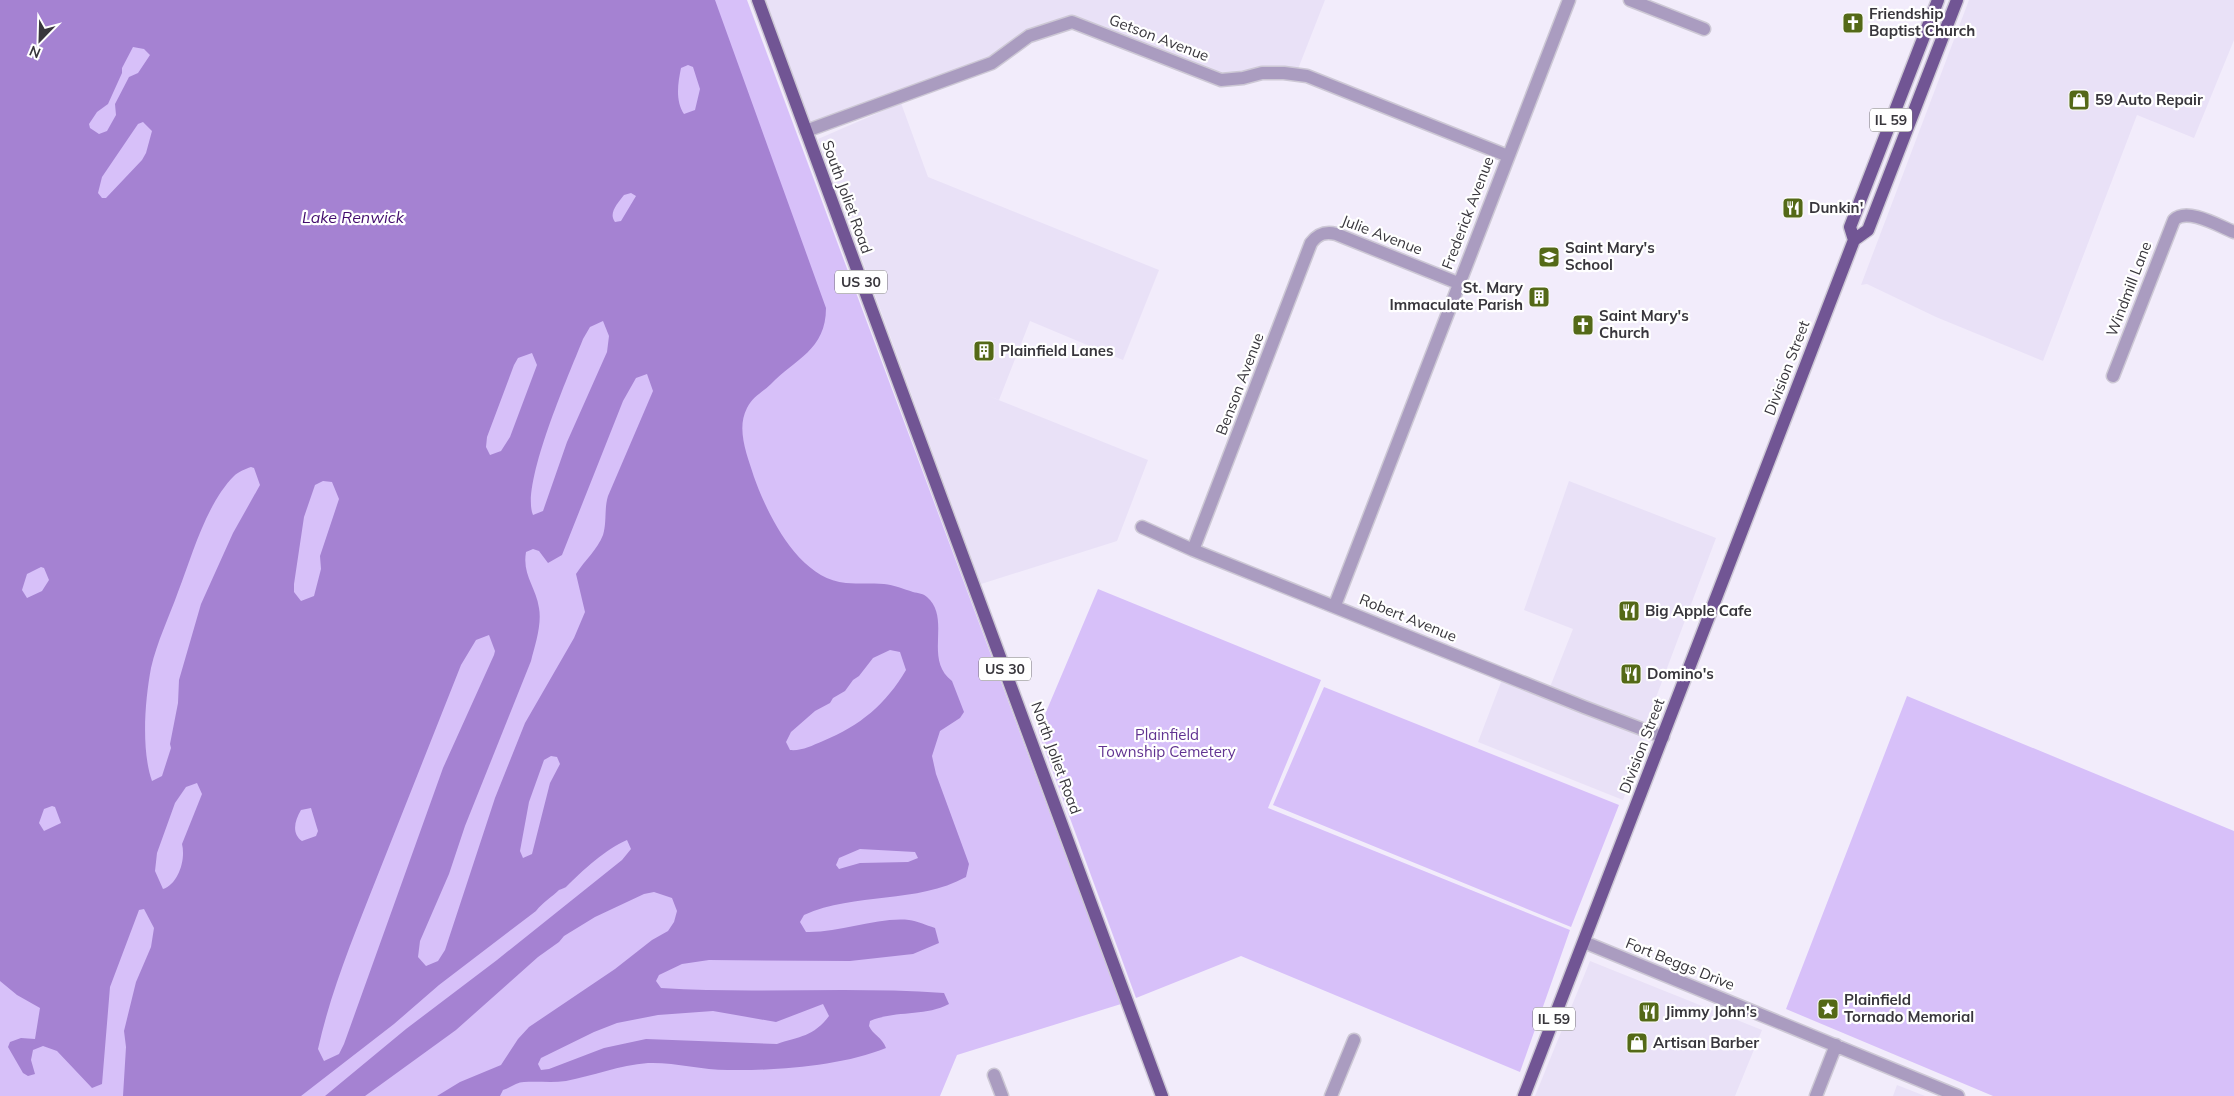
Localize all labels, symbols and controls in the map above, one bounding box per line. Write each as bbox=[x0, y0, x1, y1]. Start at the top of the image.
place label: Friendship Baptist Church bbox=[1869, 4, 1975, 40]
street label: Getson Avenue bbox=[1107, 10, 1212, 65]
church icon: Friendship Baptist Church bbox=[1841, 11, 1865, 35]
north arrow bbox=[15, 15, 65, 65]
text: N bbox=[27, 42, 43, 62]
shop icon: 59 Auto Repair bbox=[2067, 88, 2091, 112]
place label: 59 Auto Repair bbox=[2095, 90, 2203, 109]
road number: IL 59 bbox=[1870, 108, 1912, 132]
street label: South Joliet Road bbox=[818, 138, 877, 256]
street label: Frederick Avenue bbox=[1437, 154, 1498, 272]
restaurant icon: Dunkin' bbox=[1781, 196, 1805, 220]
place label: Dunkin' bbox=[1809, 198, 1863, 217]
water label: Lake Renwick bbox=[302, 207, 405, 227]
street label: Julie Avenue bbox=[1339, 210, 1425, 259]
place label: Saint Mary's School bbox=[1565, 238, 1655, 274]
street label: Windmill Lane bbox=[2102, 239, 2155, 339]
school or university icon: Saint Mary's School bbox=[1537, 245, 1561, 269]
road number: US 30 bbox=[835, 270, 887, 294]
place label: St. Mary Immaculate Parish bbox=[1389, 278, 1524, 314]
building icon: St. Mary Immaculate Parish bbox=[1527, 285, 1551, 309]
place label: Saint Mary's Church bbox=[1599, 306, 1689, 342]
church icon: Saint Mary's Church bbox=[1571, 313, 1595, 337]
street label: Division Street bbox=[1760, 318, 1813, 418]
street label: Benson Avenue bbox=[1211, 330, 1268, 438]
building icon: Plainfield Lanes bbox=[972, 339, 996, 363]
place label: Plainfield Lanes bbox=[1000, 341, 1114, 360]
street label: Robert Avenue bbox=[1357, 589, 1460, 646]
restaurant icon: Big Apple Cafe bbox=[1617, 599, 1641, 623]
place label: Big Apple Cafe bbox=[1645, 601, 1752, 620]
road number: US 30 bbox=[979, 658, 1031, 681]
restaurant icon: Domino's bbox=[1619, 662, 1643, 686]
place label: Domino's bbox=[1647, 664, 1714, 683]
street label: Division Street bbox=[1615, 696, 1668, 796]
street label: North Joliet Road bbox=[1027, 699, 1086, 817]
park label: Plainfield Township Cemetery bbox=[1098, 725, 1236, 761]
street label: Fort Beggs Drive bbox=[1623, 933, 1737, 994]
place label: Plainfield Tornado Memorial bbox=[1844, 990, 1974, 1026]
place icon: Plainfield Tornado Memorial bbox=[1816, 997, 1840, 1021]
restaurant icon: Jimmy John's bbox=[1637, 1000, 1661, 1024]
place label: Jimmy John's bbox=[1665, 1002, 1757, 1021]
road number: IL 59 bbox=[1533, 1008, 1575, 1030]
shop icon: Artisan Barber bbox=[1625, 1031, 1649, 1055]
place label: Artisan Barber bbox=[1653, 1033, 1759, 1052]

